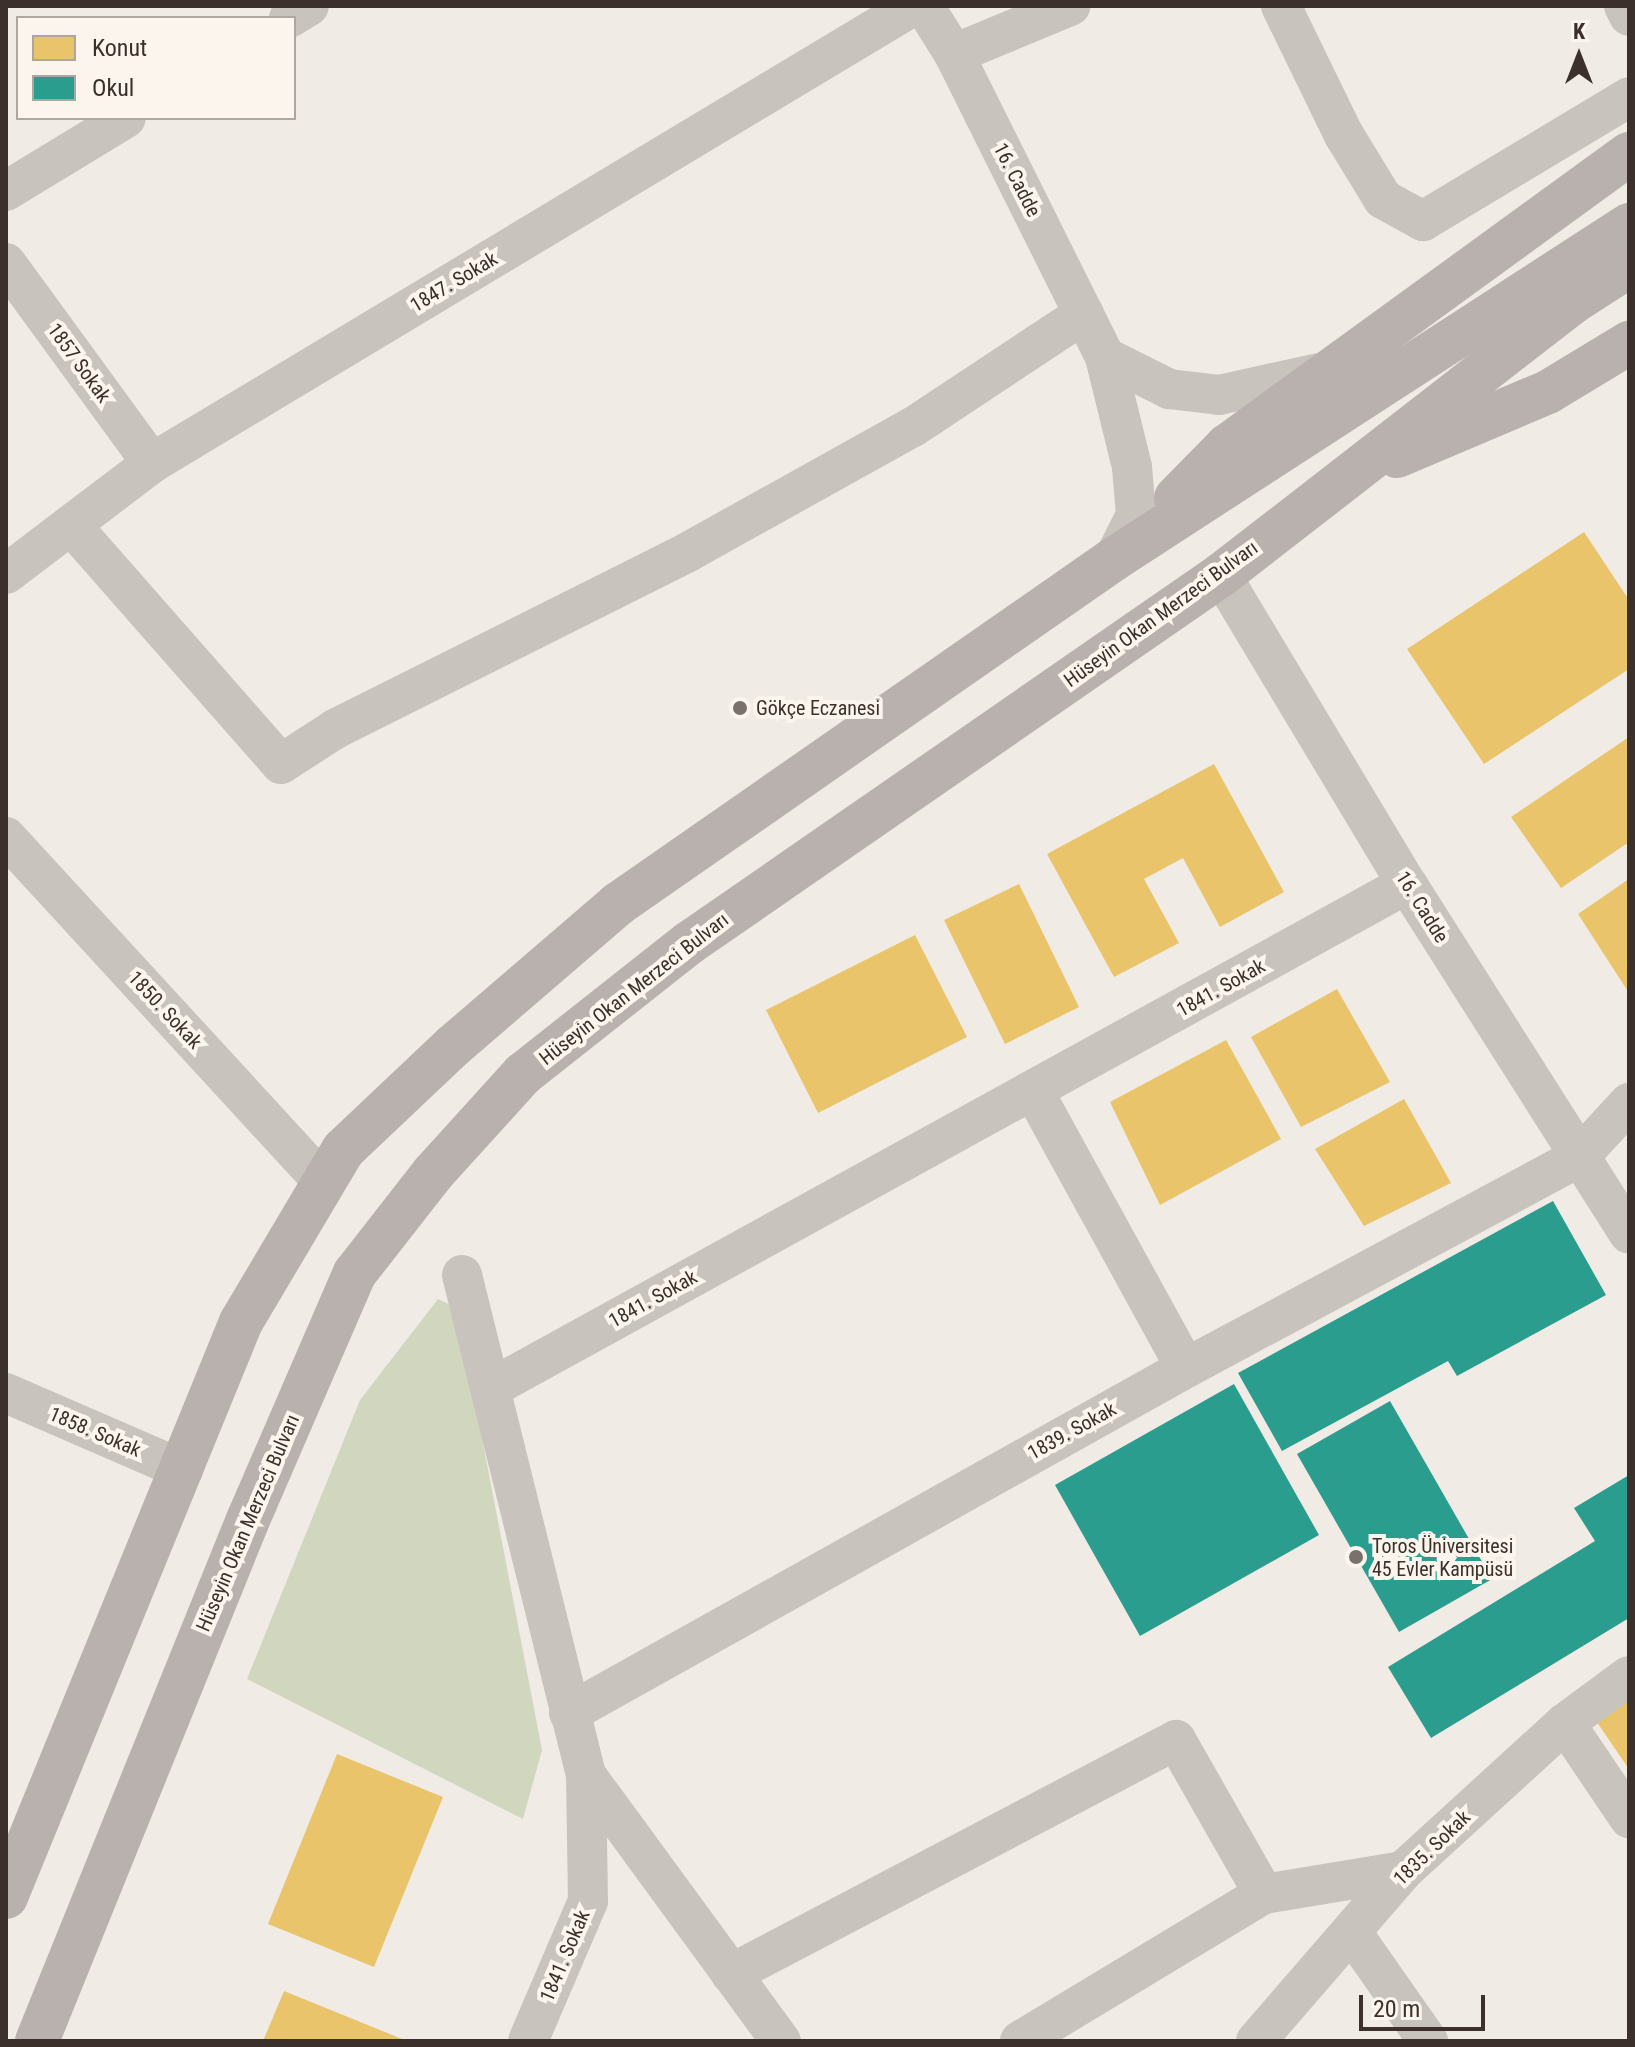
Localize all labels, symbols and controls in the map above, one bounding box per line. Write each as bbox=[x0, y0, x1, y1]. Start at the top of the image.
legend bbox=[16, 16, 296, 120]
north arrow bbox=[1539, 16, 1619, 96]
text: K bbox=[1573, 19, 1585, 44]
text: Konut bbox=[92, 34, 147, 62]
text: Okul bbox=[92, 74, 134, 102]
street label: 16. Cadde bbox=[988, 139, 1046, 221]
street label: 1847. Sokak bbox=[406, 247, 502, 317]
street label: 1857 Sokak bbox=[42, 319, 116, 407]
street label: Hüseyin Okan Merzeci Bulvarı bbox=[1059, 536, 1263, 692]
place label: Gökçe Eczanesi bbox=[756, 696, 880, 720]
marker: Gökçe Eczanesi bbox=[731, 699, 749, 717]
street label: 16. Cadde bbox=[1391, 867, 1453, 947]
street label: Hüseyin Okan Merzeci Bulvarı bbox=[535, 908, 733, 1070]
street label: 1841. Sokak bbox=[1173, 954, 1269, 1022]
street label: 1850. Sokak bbox=[123, 966, 207, 1054]
street label: 1841. Sokak bbox=[605, 1265, 701, 1333]
street label: 1839. Sokak bbox=[1024, 1397, 1120, 1465]
street label: 1858. Sokak bbox=[45, 1402, 145, 1462]
street label: Hüseyin Okan Merzeci Bulvarı bbox=[191, 1411, 305, 1635]
place label: Toros Üniversitesi 45 Evler Kampüsü bbox=[1372, 1534, 1513, 1581]
marker: Toros Üniversitesi 45 Evler Kampüsü bbox=[1347, 1548, 1365, 1566]
street label: 1835. Sokak bbox=[1389, 1806, 1475, 1890]
street label: 1841. Sokak bbox=[535, 1906, 595, 2006]
scale bar bbox=[1363, 1979, 1489, 2029]
text: 20 m bbox=[1373, 1995, 1420, 2023]

